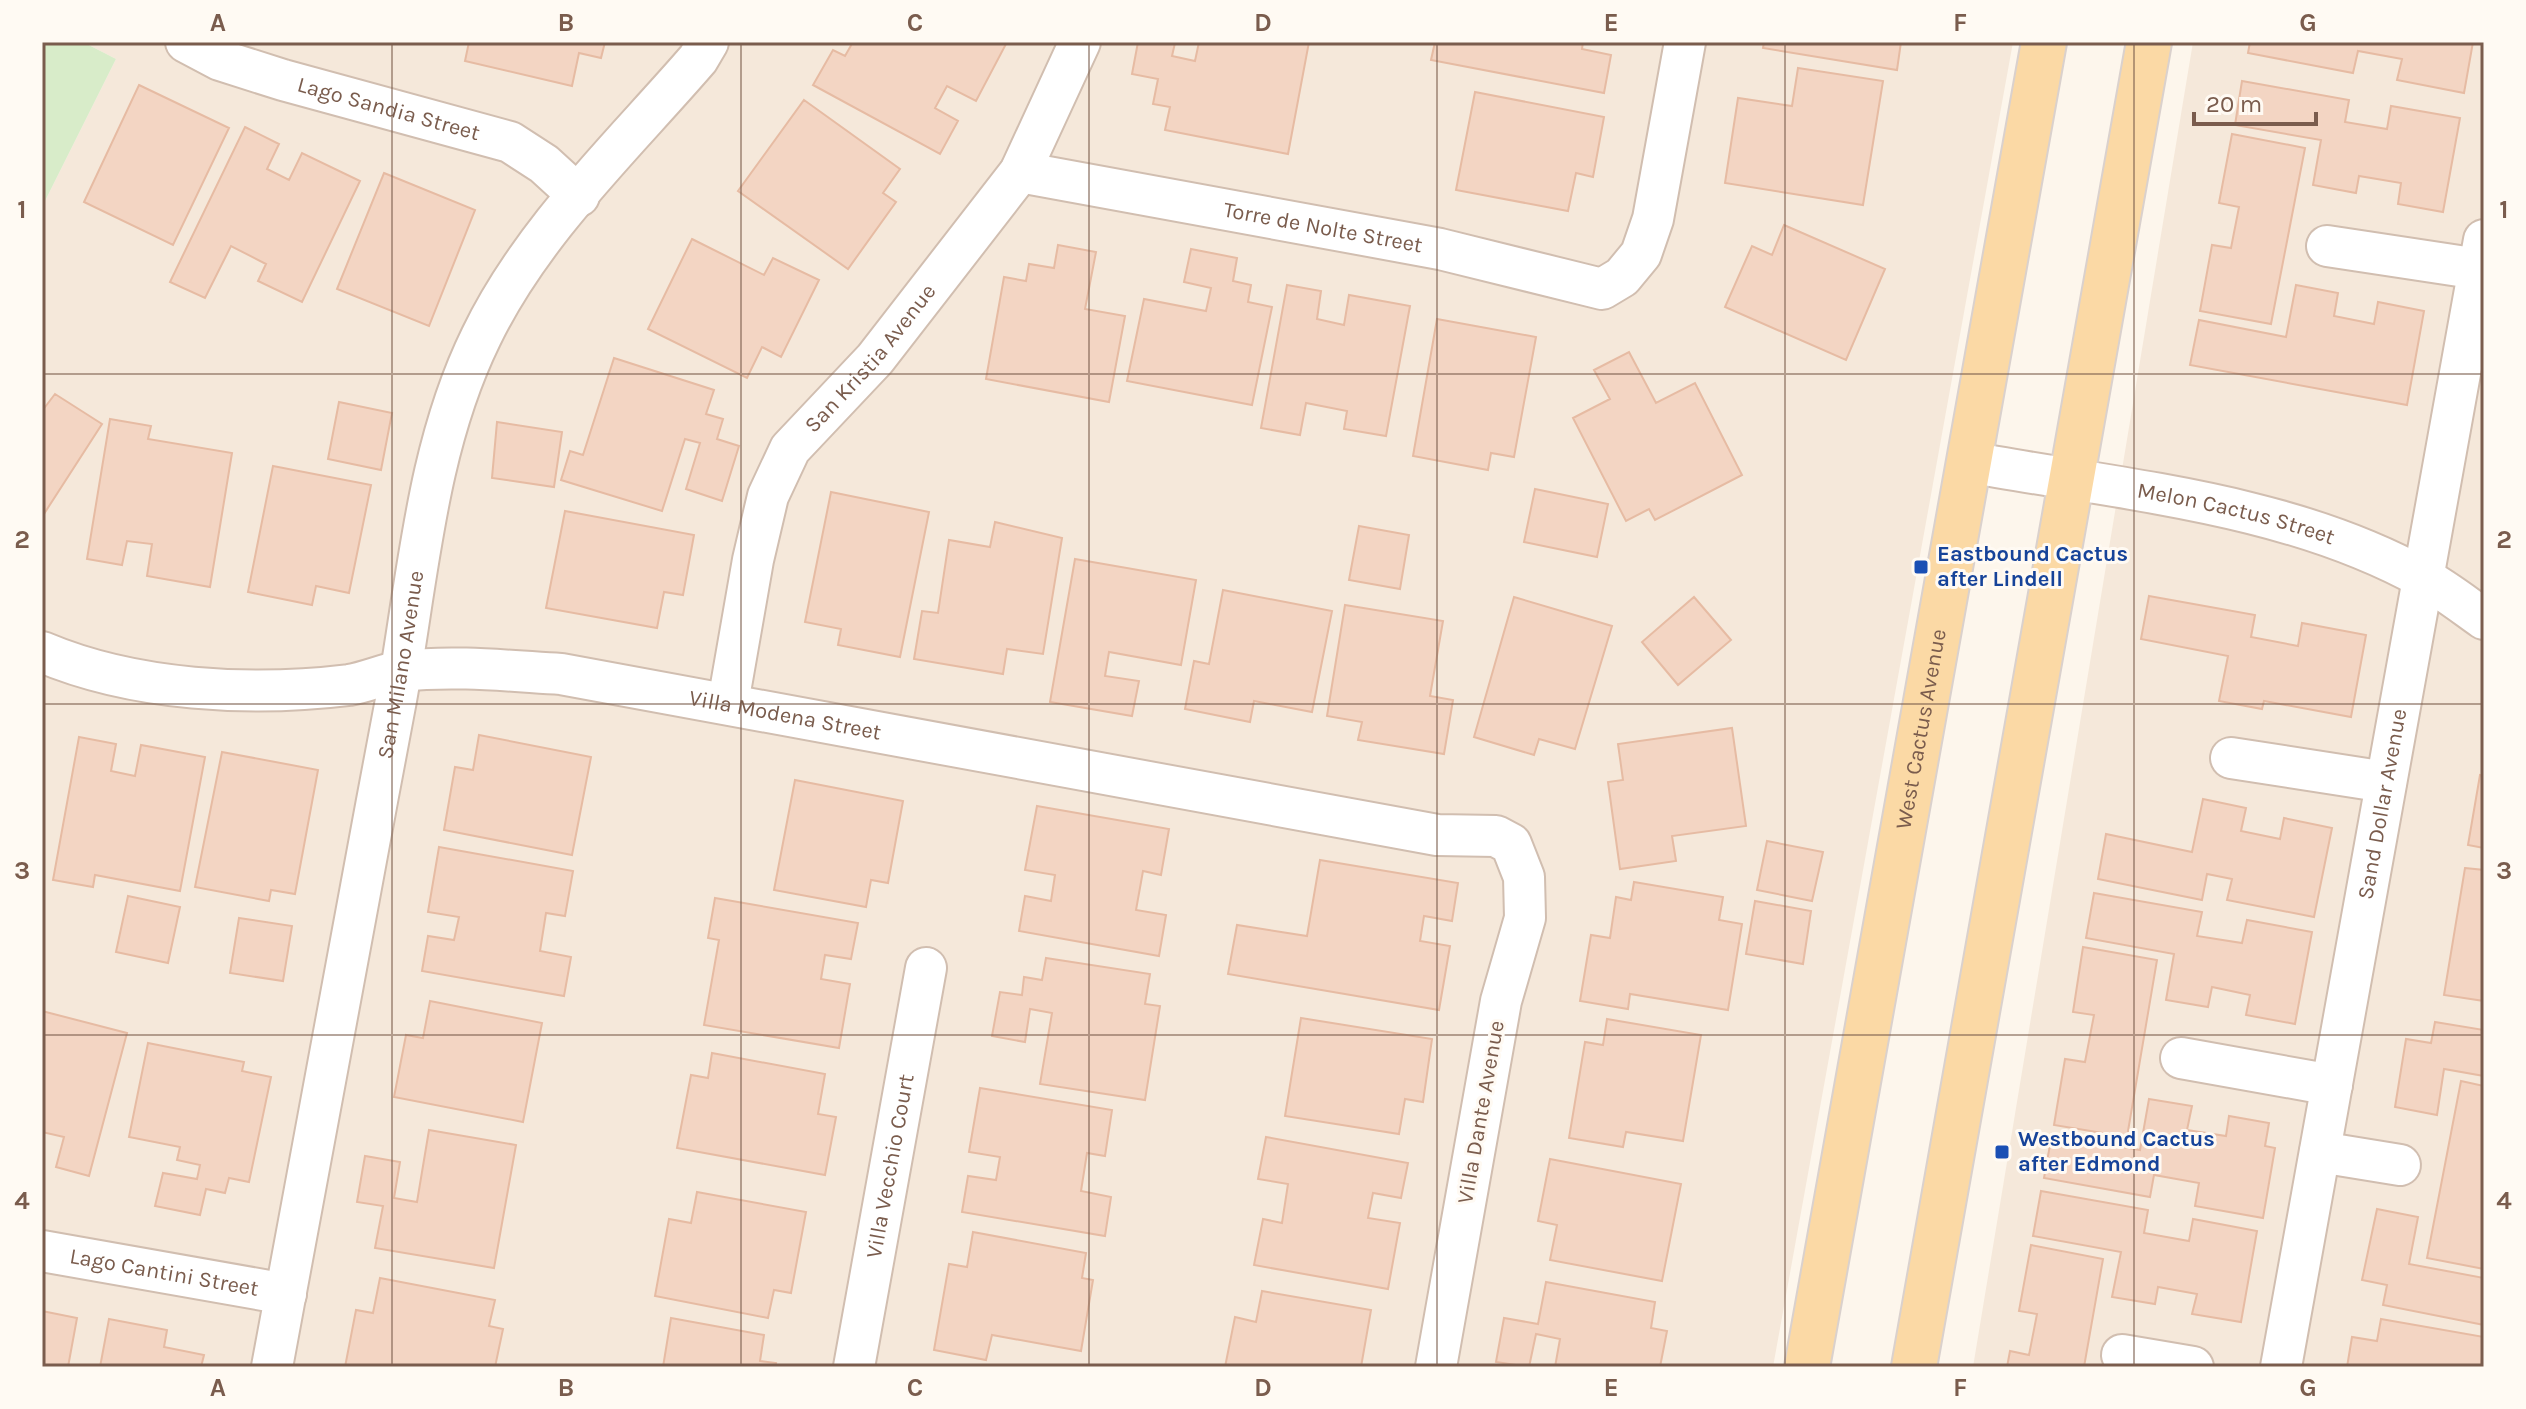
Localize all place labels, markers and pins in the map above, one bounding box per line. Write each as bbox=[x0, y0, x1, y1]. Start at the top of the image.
place label: Eastbound Cactus after Lindell bbox=[1937, 541, 2128, 592]
marker: Eastbound Cactus after Lindell bbox=[1912, 558, 1930, 576]
place label: Westbound Cactus after Edmond bbox=[2018, 1126, 2215, 1177]
marker: Westbound Cactus after Edmond bbox=[1993, 1143, 2011, 1161]

